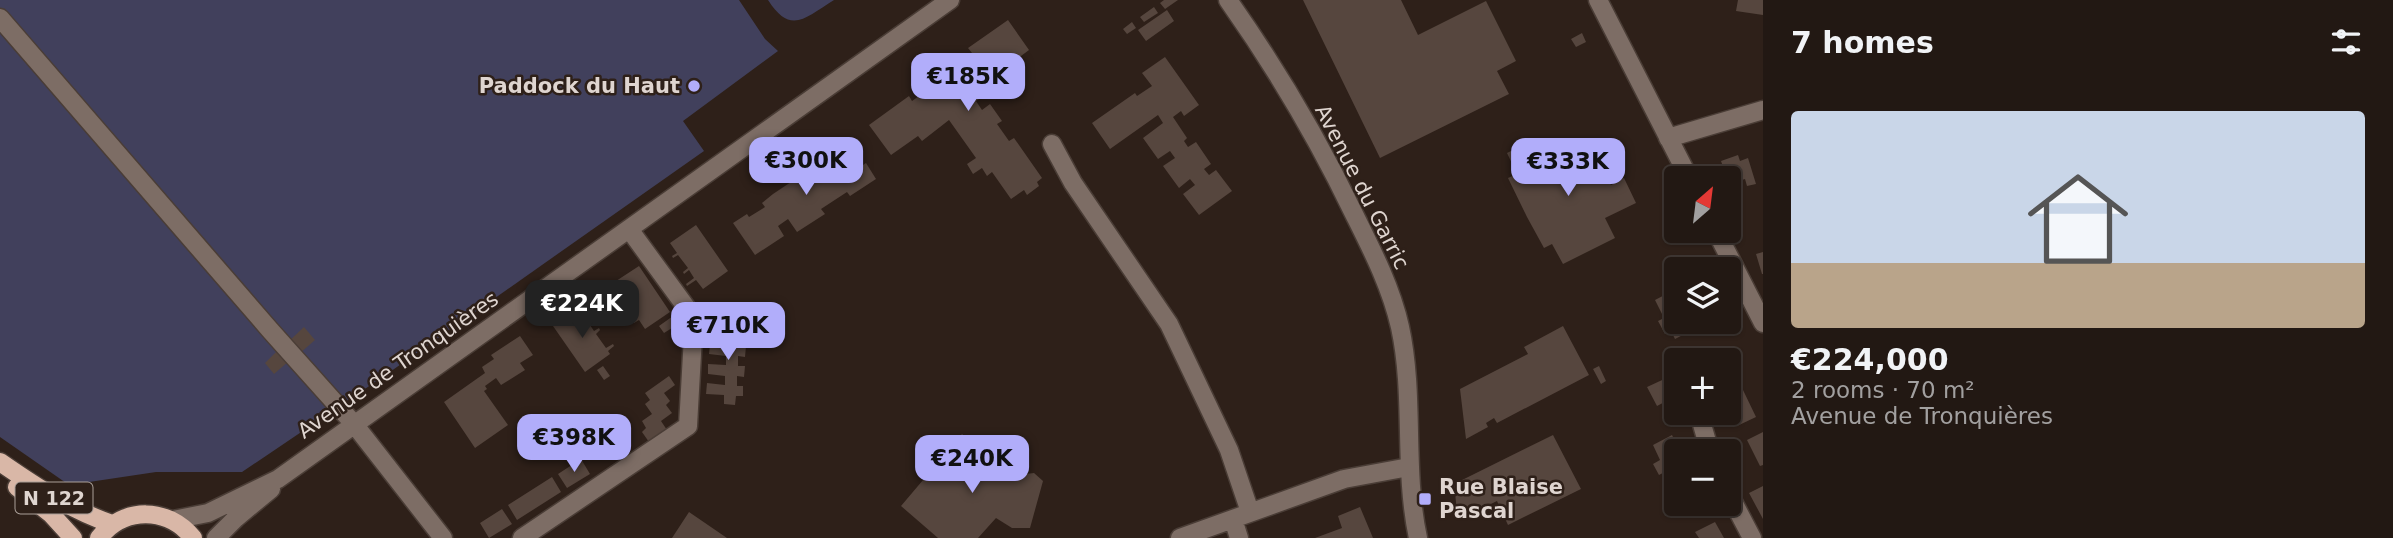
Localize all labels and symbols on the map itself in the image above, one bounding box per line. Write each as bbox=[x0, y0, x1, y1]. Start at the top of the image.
pin: €185K bbox=[919, 54, 1017, 113]
place label: Paddock du Haut bbox=[479, 74, 680, 98]
marker: Paddock du Haut bbox=[686, 78, 702, 94]
street label: Avenue du Garric bbox=[1310, 101, 1414, 273]
pin: €300K bbox=[757, 138, 855, 197]
pin: €333K bbox=[1519, 138, 1617, 198]
north arrow bbox=[1664, 166, 1741, 243]
pin: €224K bbox=[533, 280, 631, 340]
street label: Avenue de Tronquières bbox=[293, 287, 503, 443]
pin: €710K bbox=[679, 302, 777, 362]
pin: €398K bbox=[525, 414, 623, 474]
pin: €240K bbox=[923, 435, 1021, 495]
place label: Rue Blaise Pascal bbox=[1439, 475, 1563, 523]
road number: N 122 bbox=[16, 482, 92, 513]
marker: Rue Blaise Pascal bbox=[1417, 491, 1433, 507]

